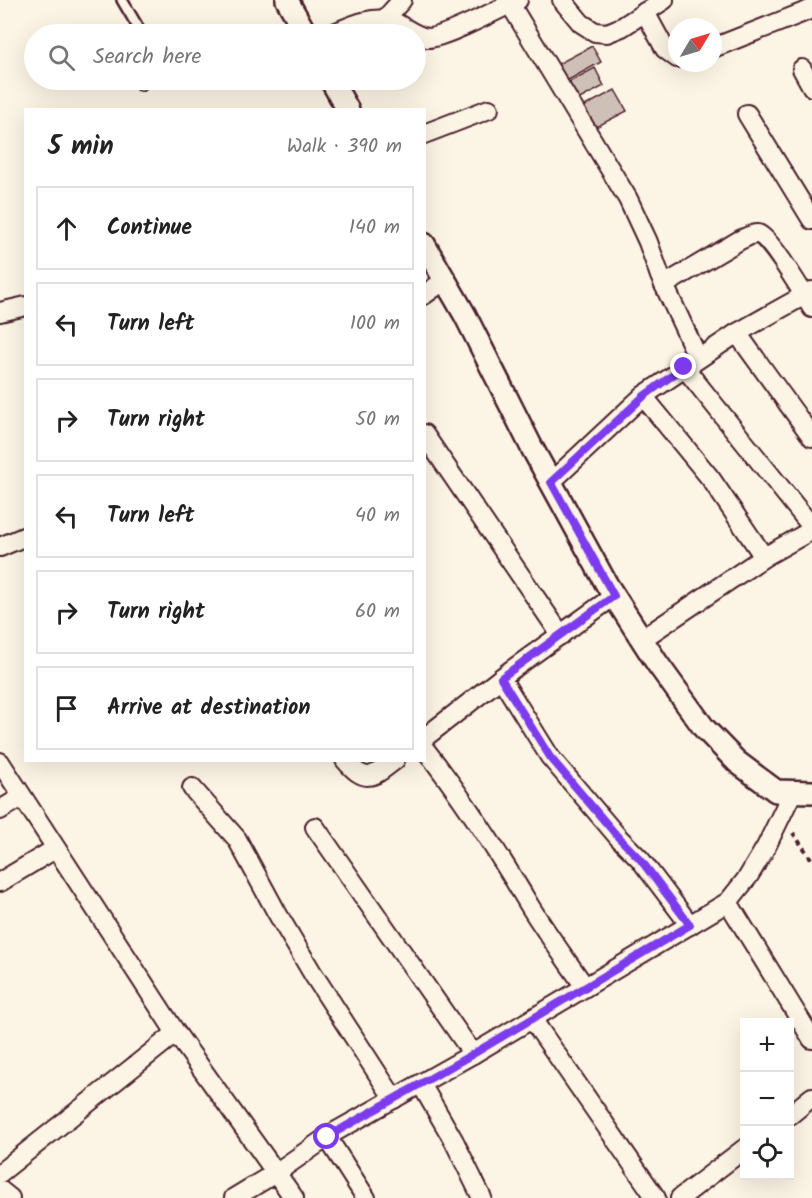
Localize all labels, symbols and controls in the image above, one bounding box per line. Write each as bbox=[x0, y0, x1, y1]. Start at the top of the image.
north arrow bbox=[668, 18, 722, 72]
search box bbox=[24, 24, 426, 90]
text: Search here bbox=[93, 40, 201, 75]
icon: search bbox=[45, 41, 78, 74]
text: 5 min bbox=[48, 126, 114, 168]
text: Walk · 390 m bbox=[287, 131, 402, 163]
text: Continue bbox=[107, 211, 192, 246]
icon: ahead bbox=[50, 212, 83, 245]
text: 140 m bbox=[349, 212, 400, 244]
text: Turn left bbox=[107, 307, 194, 342]
icon: left bbox=[50, 308, 83, 341]
text: 100 m bbox=[350, 308, 400, 340]
route end bbox=[670, 353, 696, 379]
text: Turn right bbox=[107, 403, 205, 438]
icon: right bbox=[50, 404, 83, 437]
text: 50 m bbox=[355, 404, 400, 436]
text: Turn left bbox=[107, 499, 194, 534]
icon: left bbox=[50, 500, 83, 533]
text: 40 m bbox=[355, 500, 400, 532]
text: Turn right bbox=[107, 595, 205, 630]
icon: right bbox=[50, 596, 83, 629]
text: 60 m bbox=[355, 596, 400, 628]
text: Arrive at destination bbox=[107, 691, 310, 726]
icon: arrive bbox=[50, 692, 83, 725]
map controls bbox=[740, 1018, 794, 1180]
button: + bbox=[740, 1018, 794, 1072]
button: − bbox=[740, 1072, 794, 1126]
route start bbox=[313, 1123, 339, 1149]
button: locate bbox=[740, 1126, 794, 1180]

